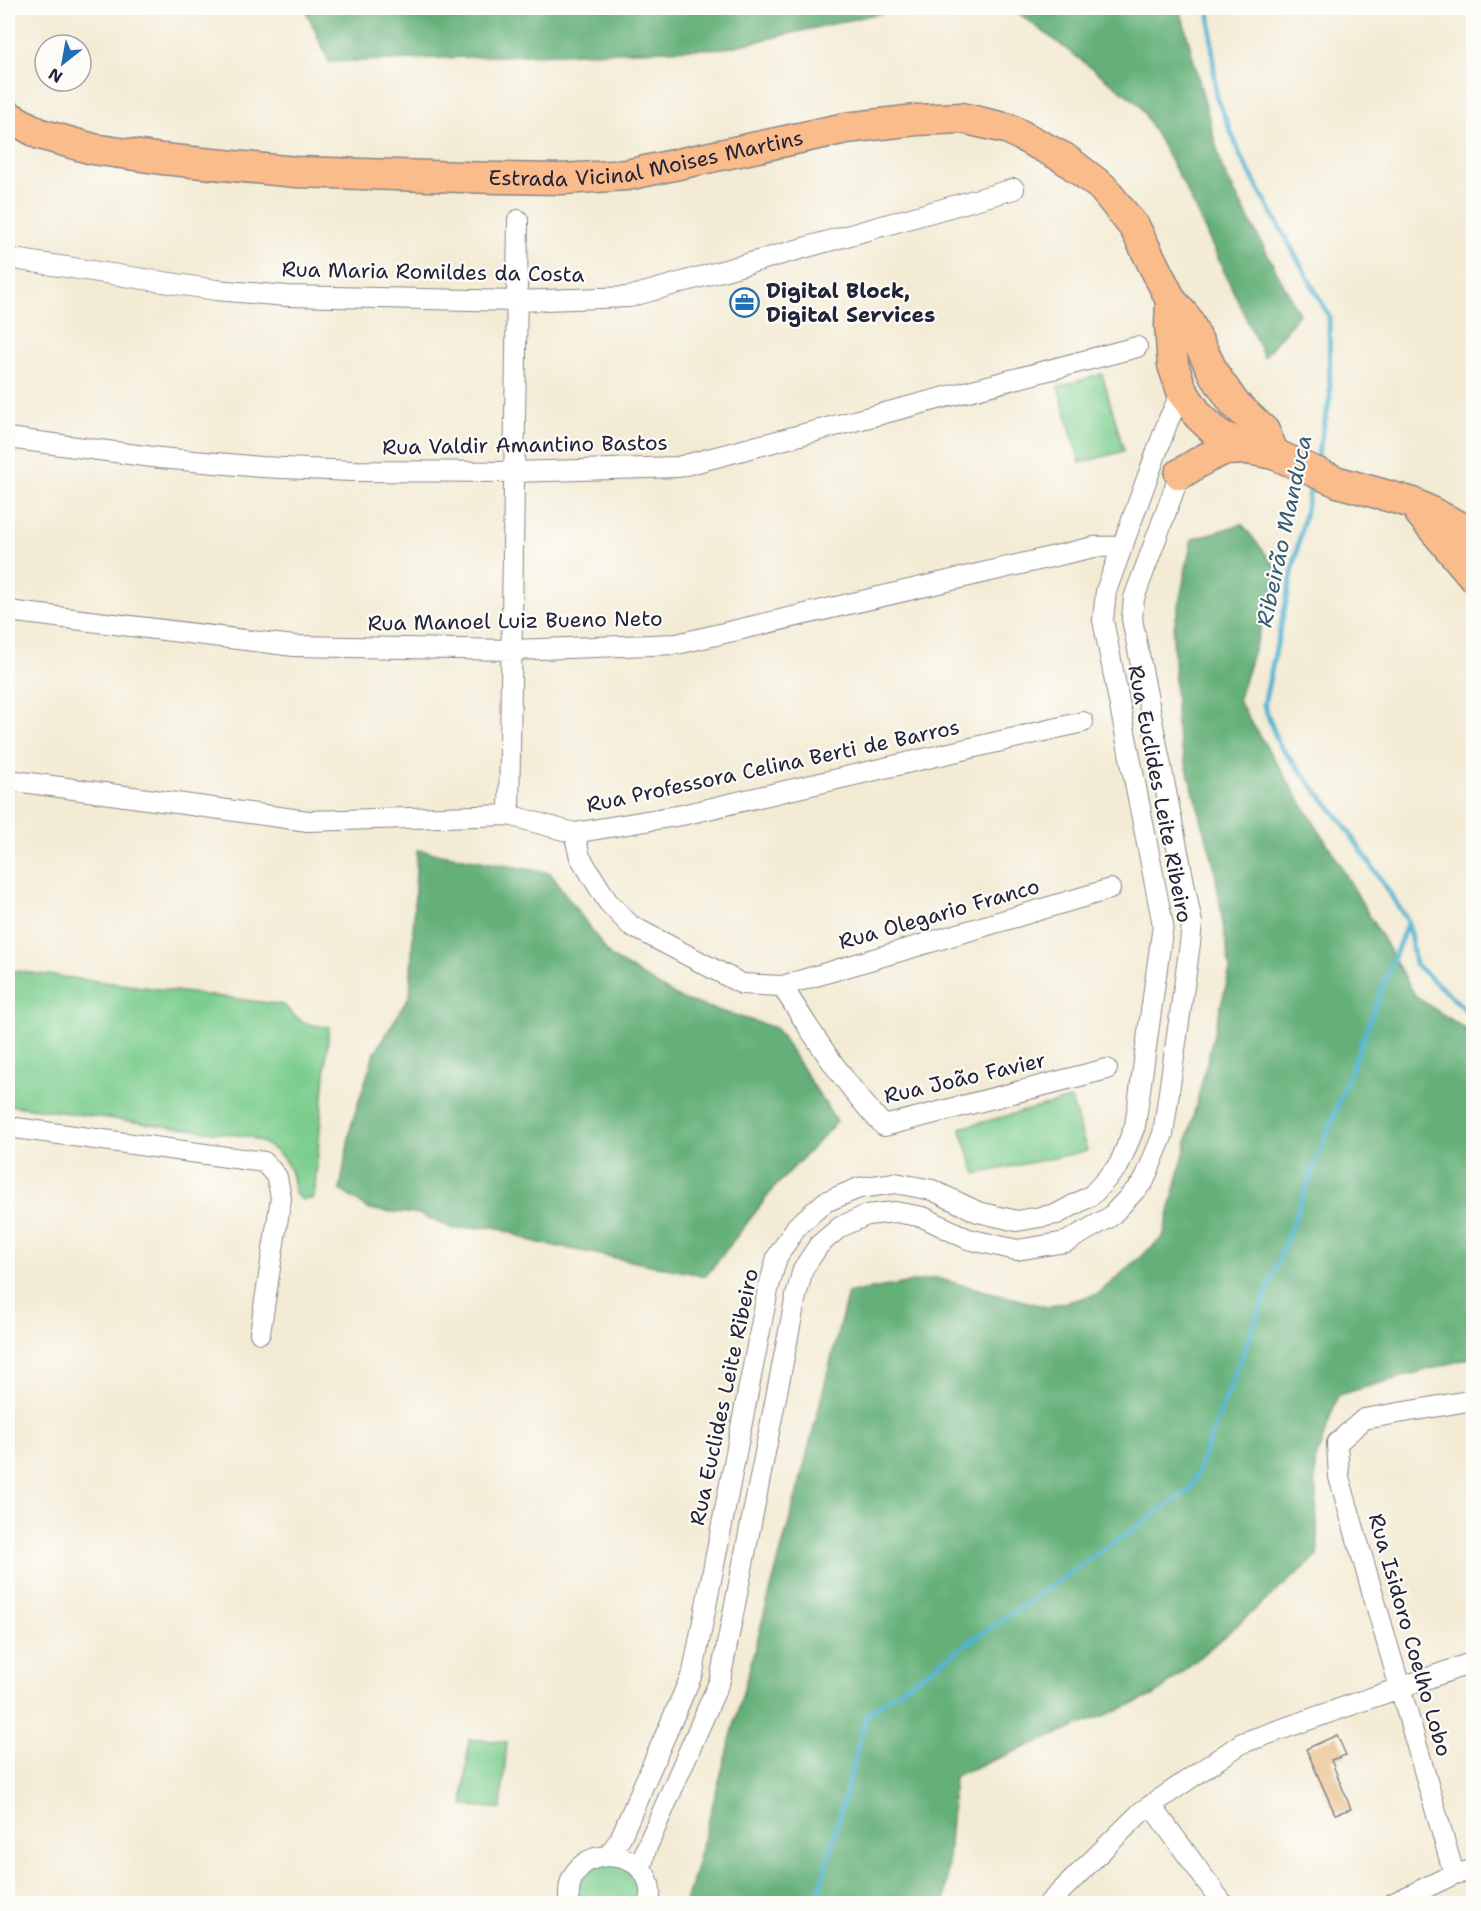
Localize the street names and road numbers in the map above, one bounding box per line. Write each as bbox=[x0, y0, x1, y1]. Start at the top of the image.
street label: Estrada Vicinal Moises Martins bbox=[488, 124, 806, 193]
street label: Rua Maria Romildes da Costa bbox=[281, 255, 585, 289]
street label: Rua Valdir Amantino Bastos bbox=[382, 429, 668, 461]
street label: Rua Manoel Luiz Bueno Neto bbox=[367, 604, 663, 638]
street label: Rua Euclides Leite Ribeiro bbox=[1121, 663, 1199, 925]
street label: Rua Professora Celina Berti de Barros bbox=[584, 713, 962, 819]
street label: Rua Olegario Franco bbox=[835, 872, 1043, 956]
street label: Rua João Favier bbox=[881, 1046, 1049, 1110]
street label: Rua Euclides Leite Ribeiro bbox=[683, 1266, 765, 1528]
street label: Rua Isidoro Coelho Lobo bbox=[1362, 1510, 1458, 1760]

